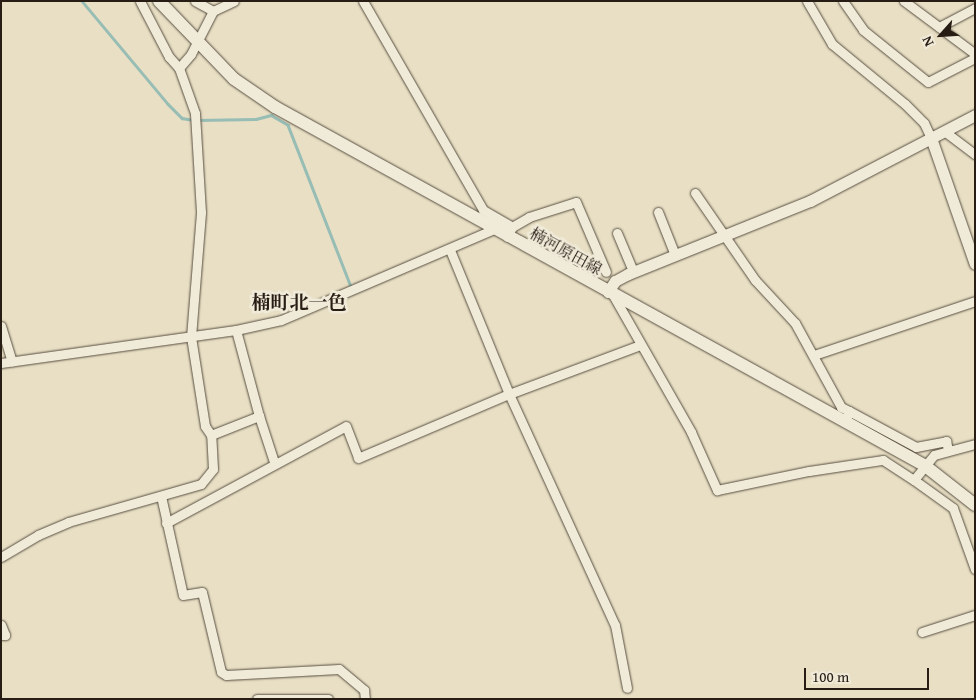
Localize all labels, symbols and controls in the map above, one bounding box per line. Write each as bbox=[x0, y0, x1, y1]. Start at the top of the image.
north arrow bbox=[916, 10, 966, 60]
text: N bbox=[916, 33, 939, 50]
street label: 楠河原田線 bbox=[526, 223, 606, 279]
district label: 楠町北一色 bbox=[252, 292, 346, 314]
scale bar bbox=[806, 658, 931, 690]
text: 100 m bbox=[812, 666, 849, 687]

